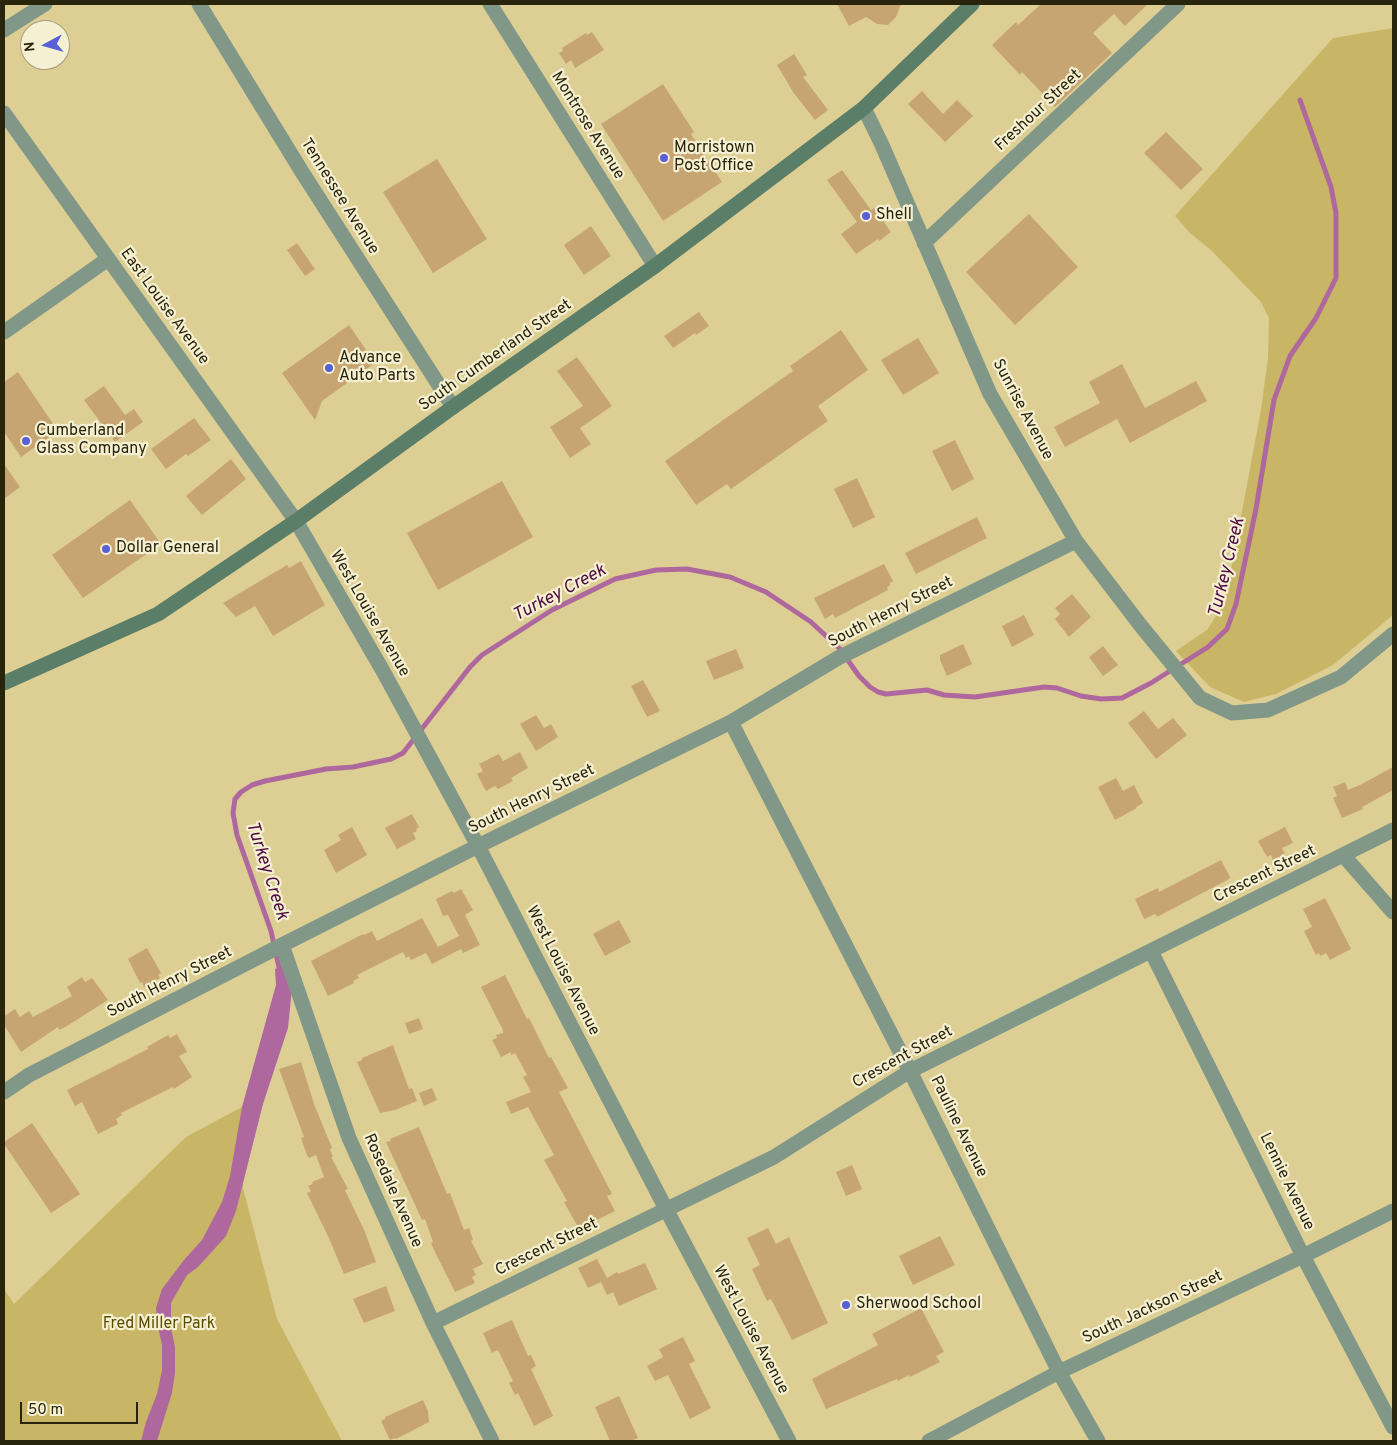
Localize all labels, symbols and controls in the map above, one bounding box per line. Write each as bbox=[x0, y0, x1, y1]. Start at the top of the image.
north arrow bbox=[20, 20, 70, 70]
text: N bbox=[22, 41, 40, 52]
street label: Freshour Street bbox=[992, 66, 1086, 156]
street label: Montrose Avenue bbox=[546, 68, 628, 184]
street label: Tennessee Avenue bbox=[296, 135, 382, 259]
place label: Morristown Post Office bbox=[674, 139, 755, 177]
marker: Morristown Post Office bbox=[658, 152, 670, 164]
place label: Shell bbox=[876, 206, 912, 226]
marker: Shell bbox=[860, 210, 872, 222]
street label: East Louise Avenue bbox=[115, 245, 213, 369]
street label: South Cumberland Street bbox=[416, 296, 576, 416]
place label: Advance Auto Parts bbox=[339, 349, 416, 387]
street label: Sunrise Avenue bbox=[987, 356, 1057, 464]
marker: Advance Auto Parts bbox=[323, 362, 335, 374]
place label: Cumberland Glass Company bbox=[36, 422, 147, 460]
marker: Cumberland Glass Company bbox=[20, 435, 32, 447]
water label: Turkey Creek bbox=[1205, 516, 1251, 620]
place label: Dollar General bbox=[116, 539, 219, 559]
marker: Dollar General bbox=[100, 543, 112, 555]
street label: West Louise Avenue bbox=[325, 547, 413, 681]
water label: Turkey Creek bbox=[510, 561, 610, 627]
street label: South Henry Street bbox=[825, 573, 957, 653]
street label: South Henry Street bbox=[466, 761, 598, 839]
water label: Turkey Creek bbox=[240, 819, 292, 923]
street label: Crescent Street bbox=[1211, 842, 1319, 908]
street label: West Louise Avenue bbox=[521, 903, 603, 1039]
street label: South Henry Street bbox=[104, 943, 236, 1023]
street label: Crescent Street bbox=[850, 1023, 956, 1093]
street label: Pauline Avenue bbox=[925, 1073, 991, 1181]
street label: Lennie Avenue bbox=[1254, 1130, 1318, 1234]
street label: Rosedale Avenue bbox=[358, 1131, 426, 1251]
street label: Crescent Street bbox=[493, 1215, 601, 1281]
street label: West Louise Avenue bbox=[708, 1262, 792, 1398]
street label: South Jackson Street bbox=[1080, 1267, 1226, 1349]
place label: Sherwood School bbox=[856, 1295, 981, 1315]
marker: Sherwood School bbox=[840, 1299, 852, 1311]
park label: Fred Miller Park bbox=[103, 1315, 215, 1335]
scale bar bbox=[22, 1392, 140, 1424]
text: 50 m bbox=[28, 1401, 63, 1420]

